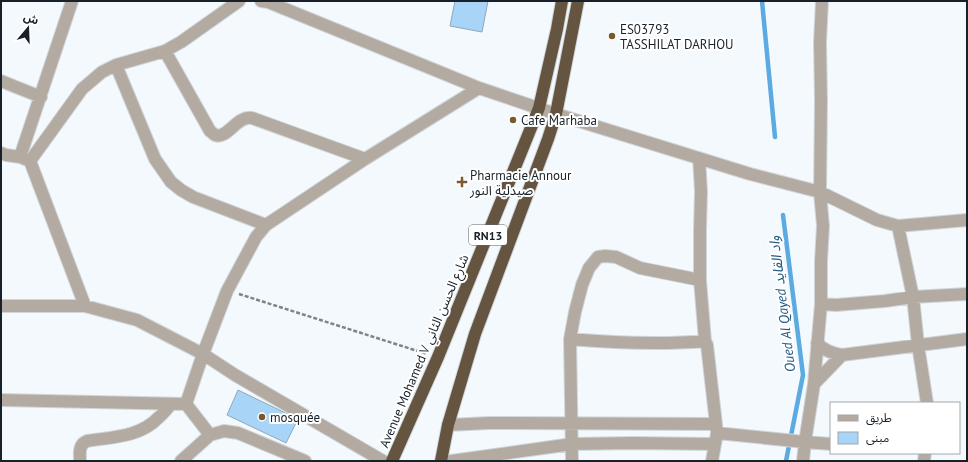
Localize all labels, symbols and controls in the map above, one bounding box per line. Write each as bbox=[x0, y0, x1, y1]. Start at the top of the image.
north arrow bbox=[8, 8, 48, 48]
text: ش bbox=[22, 9, 41, 28]
place label: ES03793 TASSHILAT DARHOU bbox=[620, 21, 734, 53]
marker: ES03793 TASSHILAT DARHOU bbox=[607, 31, 617, 41]
place label: Cafe Marhaba bbox=[521, 112, 597, 129]
marker: Cafe Marhaba bbox=[508, 115, 518, 125]
place label: Pharmacie Annour صيدلية النور bbox=[469, 167, 572, 199]
marker: Pharmacie Annour صيدلية النور bbox=[457, 177, 467, 187]
road number: RN13 bbox=[469, 225, 507, 245]
water label: Oued Al Qayed واد القايد bbox=[765, 235, 799, 373]
street label: Avenue Mohamed V شارع الحسن الثاني bbox=[375, 252, 474, 451]
legend bbox=[830, 402, 960, 454]
place label: mosquée bbox=[270, 409, 320, 426]
text: طريق bbox=[866, 410, 892, 426]
marker: mosquée bbox=[257, 412, 267, 422]
text: مبنى bbox=[866, 430, 889, 445]

